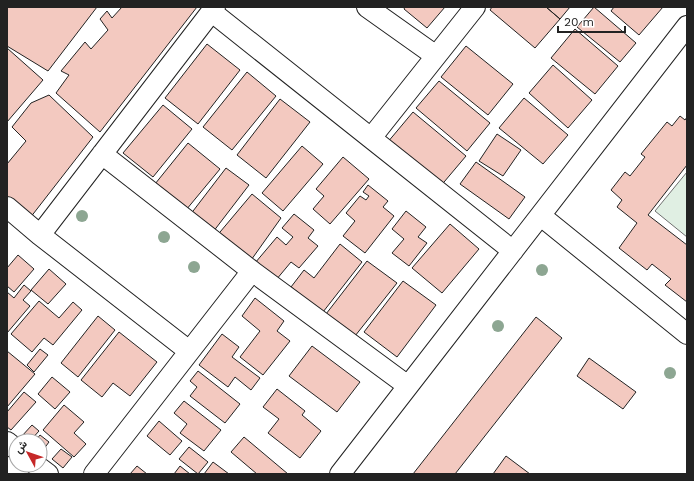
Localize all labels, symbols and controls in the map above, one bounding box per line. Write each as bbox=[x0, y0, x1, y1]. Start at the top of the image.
scale bar bbox=[558, 8, 625, 34]
text: 20 m bbox=[564, 15, 594, 29]
north arrow bbox=[8, 433, 48, 473]
text: ش bbox=[11, 438, 30, 456]

